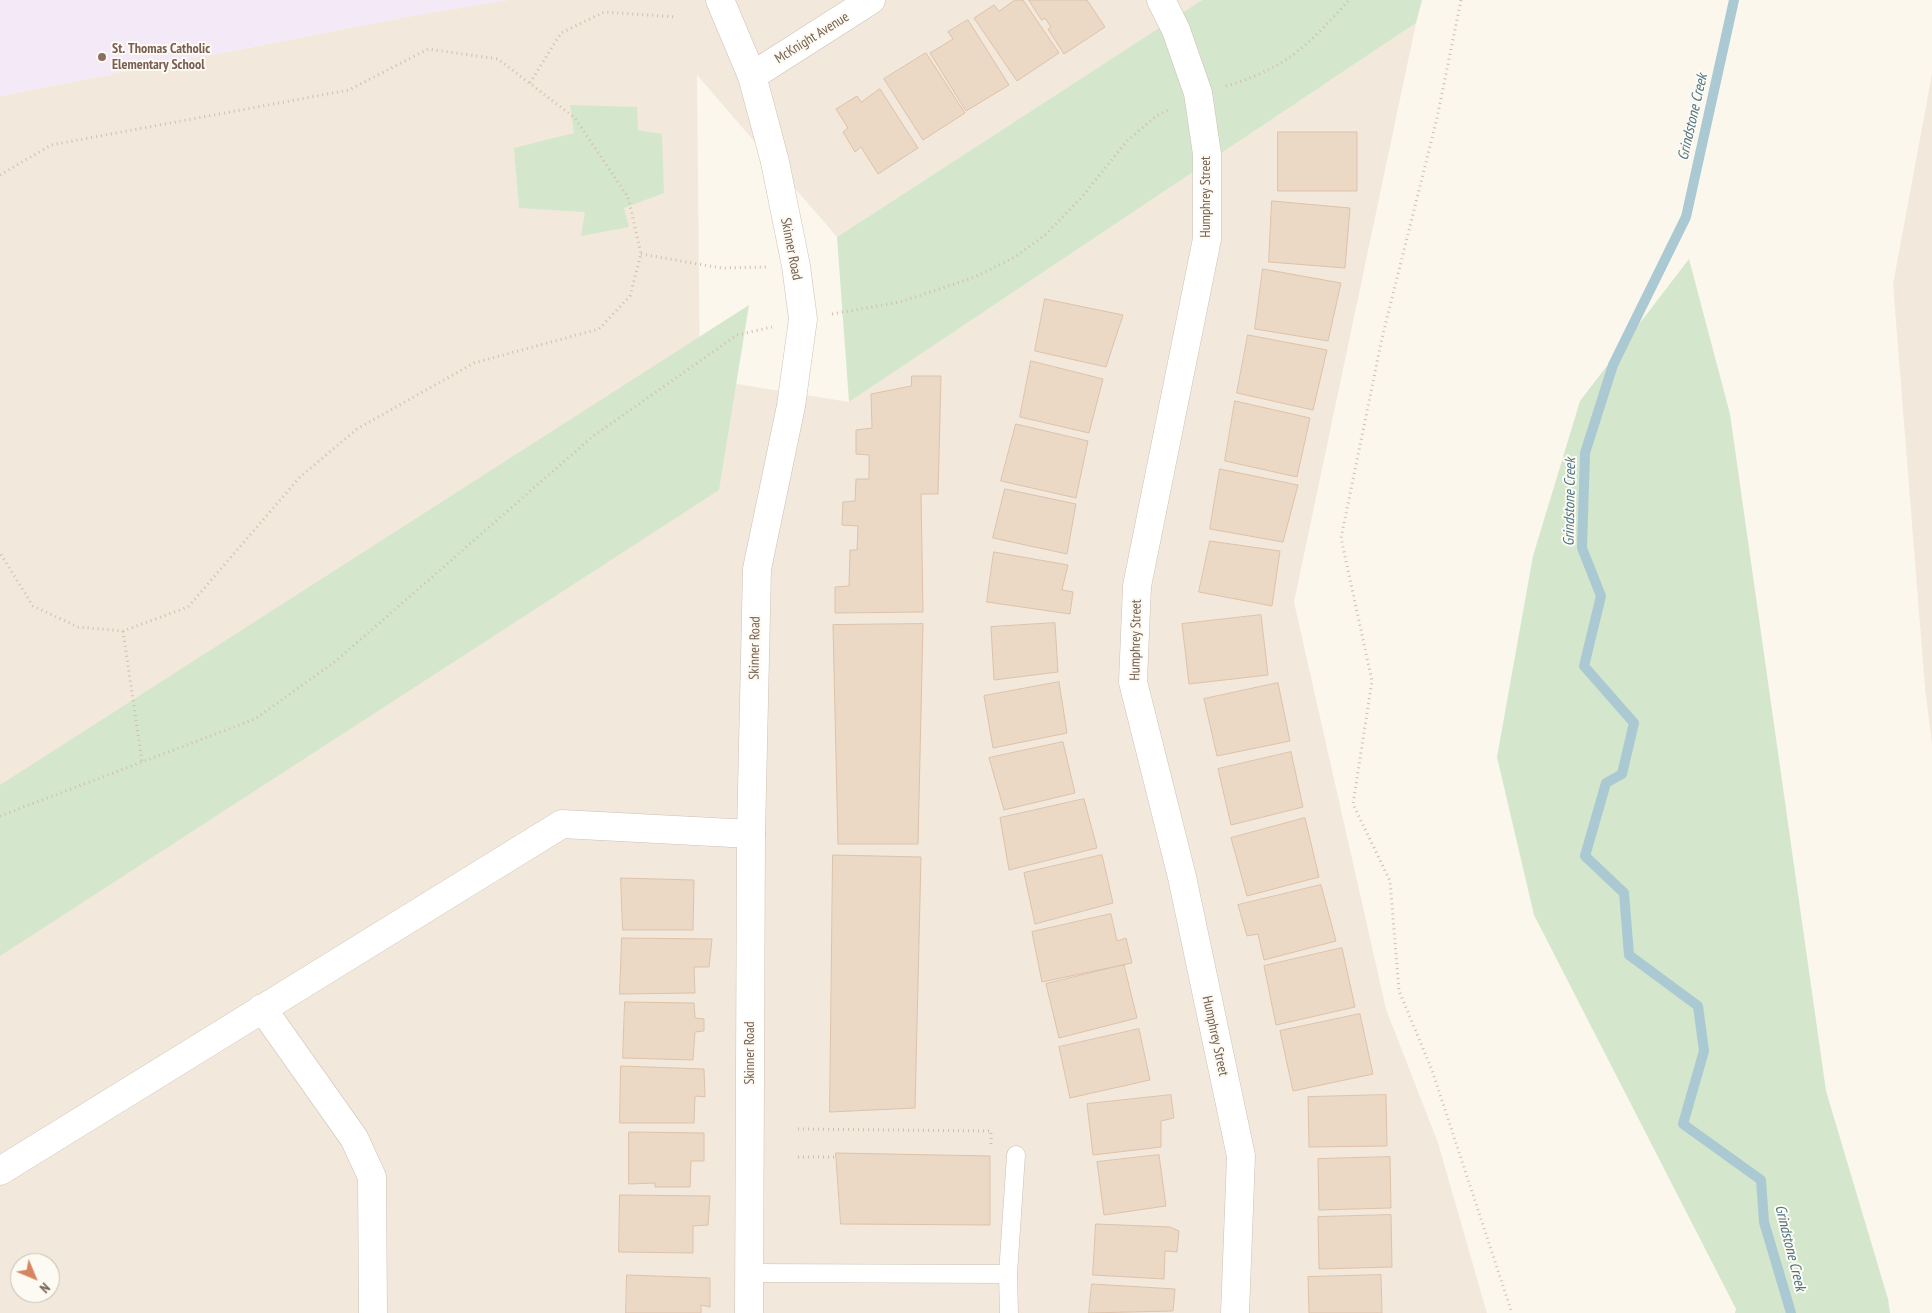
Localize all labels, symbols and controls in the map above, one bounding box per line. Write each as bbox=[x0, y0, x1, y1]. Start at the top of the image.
street label: McKnight Avenue bbox=[772, 9, 852, 67]
place label: St. Thomas Catholic Elementary School bbox=[112, 41, 210, 74]
marker: St. Thomas Catholic Elementary School bbox=[96, 51, 108, 63]
water label: Grindstone Creek bbox=[1674, 72, 1712, 162]
street label: Humphrey Street bbox=[1198, 156, 1214, 238]
street label: Skinner Road bbox=[777, 216, 805, 282]
water label: Grindstone Creek bbox=[1560, 458, 1580, 546]
street label: Humphrey Street bbox=[1127, 599, 1145, 681]
street label: Skinner Road bbox=[746, 616, 764, 680]
street label: Humphrey Street bbox=[1198, 994, 1232, 1078]
street label: Skinner Road bbox=[742, 1021, 758, 1085]
water label: Grindstone Creek bbox=[1771, 1203, 1809, 1293]
north arrow bbox=[10, 1253, 60, 1303]
text: N bbox=[36, 1279, 54, 1297]

